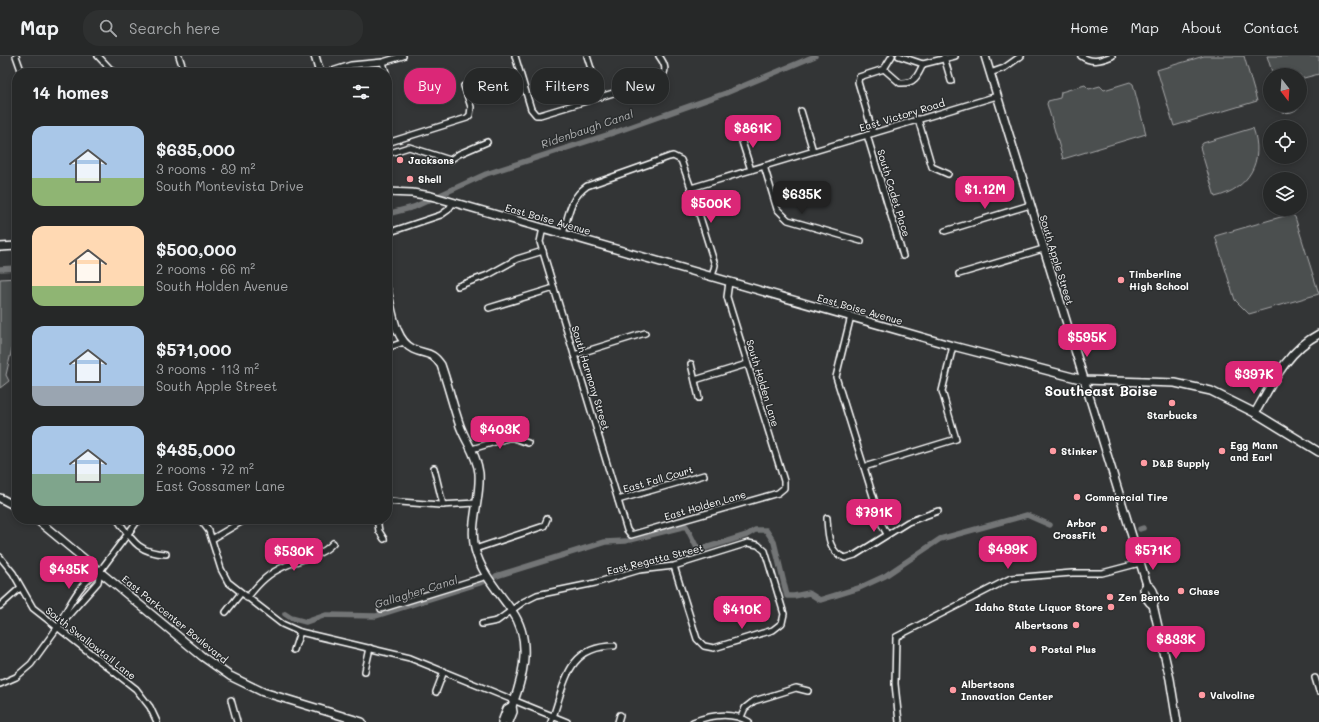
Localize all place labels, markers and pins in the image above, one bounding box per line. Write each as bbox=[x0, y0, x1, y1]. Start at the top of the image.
pin: $861K bbox=[725, 115, 781, 149]
place label: Jacksons bbox=[408, 153, 454, 167]
marker: Jacksons bbox=[395, 155, 405, 165]
place label: Shell bbox=[418, 172, 442, 186]
marker: Shell bbox=[405, 174, 415, 184]
pin: $1.12M bbox=[952, 176, 1018, 210]
pin: $635K bbox=[774, 181, 830, 215]
pin: $500K bbox=[683, 190, 739, 224]
place label: Timberline High School bbox=[1129, 267, 1189, 293]
marker: Timberline High School bbox=[1116, 275, 1126, 285]
pin: $595K bbox=[1059, 324, 1115, 358]
pin: $397K bbox=[1226, 361, 1282, 395]
marker: Starbucks bbox=[1167, 398, 1177, 408]
place label: Starbucks bbox=[1147, 408, 1197, 422]
pin: $403K bbox=[472, 416, 528, 450]
place label: Egg Mann and Earl bbox=[1230, 438, 1278, 464]
place label: Stinker bbox=[1061, 444, 1097, 458]
marker: Stinker bbox=[1048, 446, 1058, 456]
marker: Egg Mann and Earl bbox=[1217, 446, 1227, 456]
place label: D&B Supply bbox=[1152, 456, 1210, 470]
marker: D&B Supply bbox=[1139, 458, 1149, 468]
place label: Commercial Tire bbox=[1085, 490, 1168, 504]
marker: Commercial Tire bbox=[1072, 492, 1082, 502]
pin: $791K bbox=[846, 499, 902, 533]
place label: Arbor CrossFit bbox=[1053, 516, 1097, 542]
marker: Arbor CrossFit bbox=[1099, 524, 1109, 534]
pin: $499K bbox=[980, 536, 1036, 570]
pin: $571K bbox=[1125, 537, 1181, 571]
pin: $530K bbox=[266, 538, 322, 572]
pin: $435K bbox=[41, 556, 97, 590]
place label: Chase bbox=[1189, 584, 1219, 598]
marker: Chase bbox=[1176, 586, 1186, 596]
place label: Zen Bento bbox=[1118, 590, 1169, 604]
marker: Zen Bento bbox=[1105, 592, 1115, 602]
pin: $410K bbox=[714, 596, 770, 630]
place label: Idaho State Liquor Store bbox=[975, 600, 1103, 614]
marker: Idaho State Liquor Store bbox=[1106, 602, 1116, 612]
place label: Albertsons bbox=[1014, 618, 1068, 632]
marker: Albertsons bbox=[1071, 620, 1081, 630]
pin: $833K bbox=[1148, 626, 1204, 660]
place label: Postal Plus bbox=[1041, 642, 1096, 656]
marker: Postal Plus bbox=[1028, 644, 1038, 654]
place label: Albertsons Innovation Center bbox=[961, 677, 1053, 703]
marker: Albertsons Innovation Center bbox=[948, 685, 958, 695]
place label: Valvoline bbox=[1210, 688, 1255, 702]
marker: Valvoline bbox=[1197, 690, 1207, 700]

